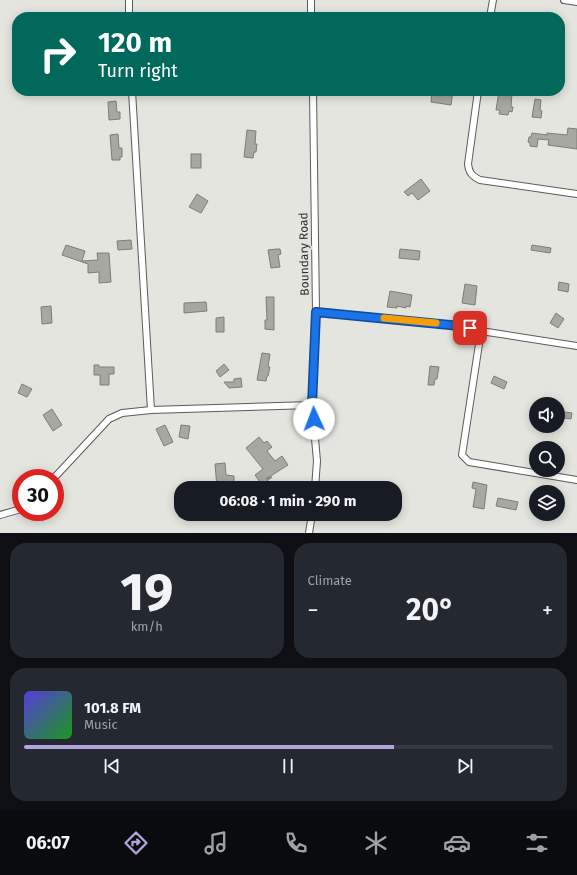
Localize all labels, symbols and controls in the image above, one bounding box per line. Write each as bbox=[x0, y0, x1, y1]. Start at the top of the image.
text: 120 m bbox=[98, 26, 172, 59]
icon: right bbox=[32, 28, 84, 80]
text: Turn right bbox=[98, 60, 178, 82]
street label: Boundary Road bbox=[296, 212, 312, 296]
pin bbox=[453, 311, 487, 345]
icon: arrive bbox=[459, 317, 481, 339]
map controls bbox=[529, 397, 565, 521]
button: sound bbox=[529, 397, 565, 433]
position arrow bbox=[293, 398, 335, 440]
button: search bbox=[529, 441, 565, 477]
speed limit sign: 30 bbox=[12, 469, 64, 521]
button: layers bbox=[529, 485, 565, 521]
text: 06:08 · 1 min · 290 m bbox=[220, 492, 356, 510]
text: 19 bbox=[120, 561, 173, 624]
text: Climate bbox=[308, 573, 352, 588]
text: 20° bbox=[406, 592, 455, 628]
text: − bbox=[308, 597, 319, 624]
text: + bbox=[542, 597, 553, 624]
text: km/h bbox=[131, 619, 163, 634]
text: 101.8 FM bbox=[84, 699, 141, 717]
text: Music bbox=[84, 717, 118, 732]
icon: previous bbox=[101, 755, 123, 777]
icon: pause bbox=[277, 755, 299, 777]
icon: next bbox=[454, 755, 476, 777]
icon: directions bbox=[122, 829, 150, 857]
icon: music bbox=[202, 829, 230, 857]
icon: phone bbox=[282, 829, 310, 857]
icon: climate bbox=[362, 829, 390, 857]
icon: car bbox=[443, 829, 471, 857]
icon: filters bbox=[523, 829, 551, 857]
text: 06:07 bbox=[26, 832, 70, 854]

